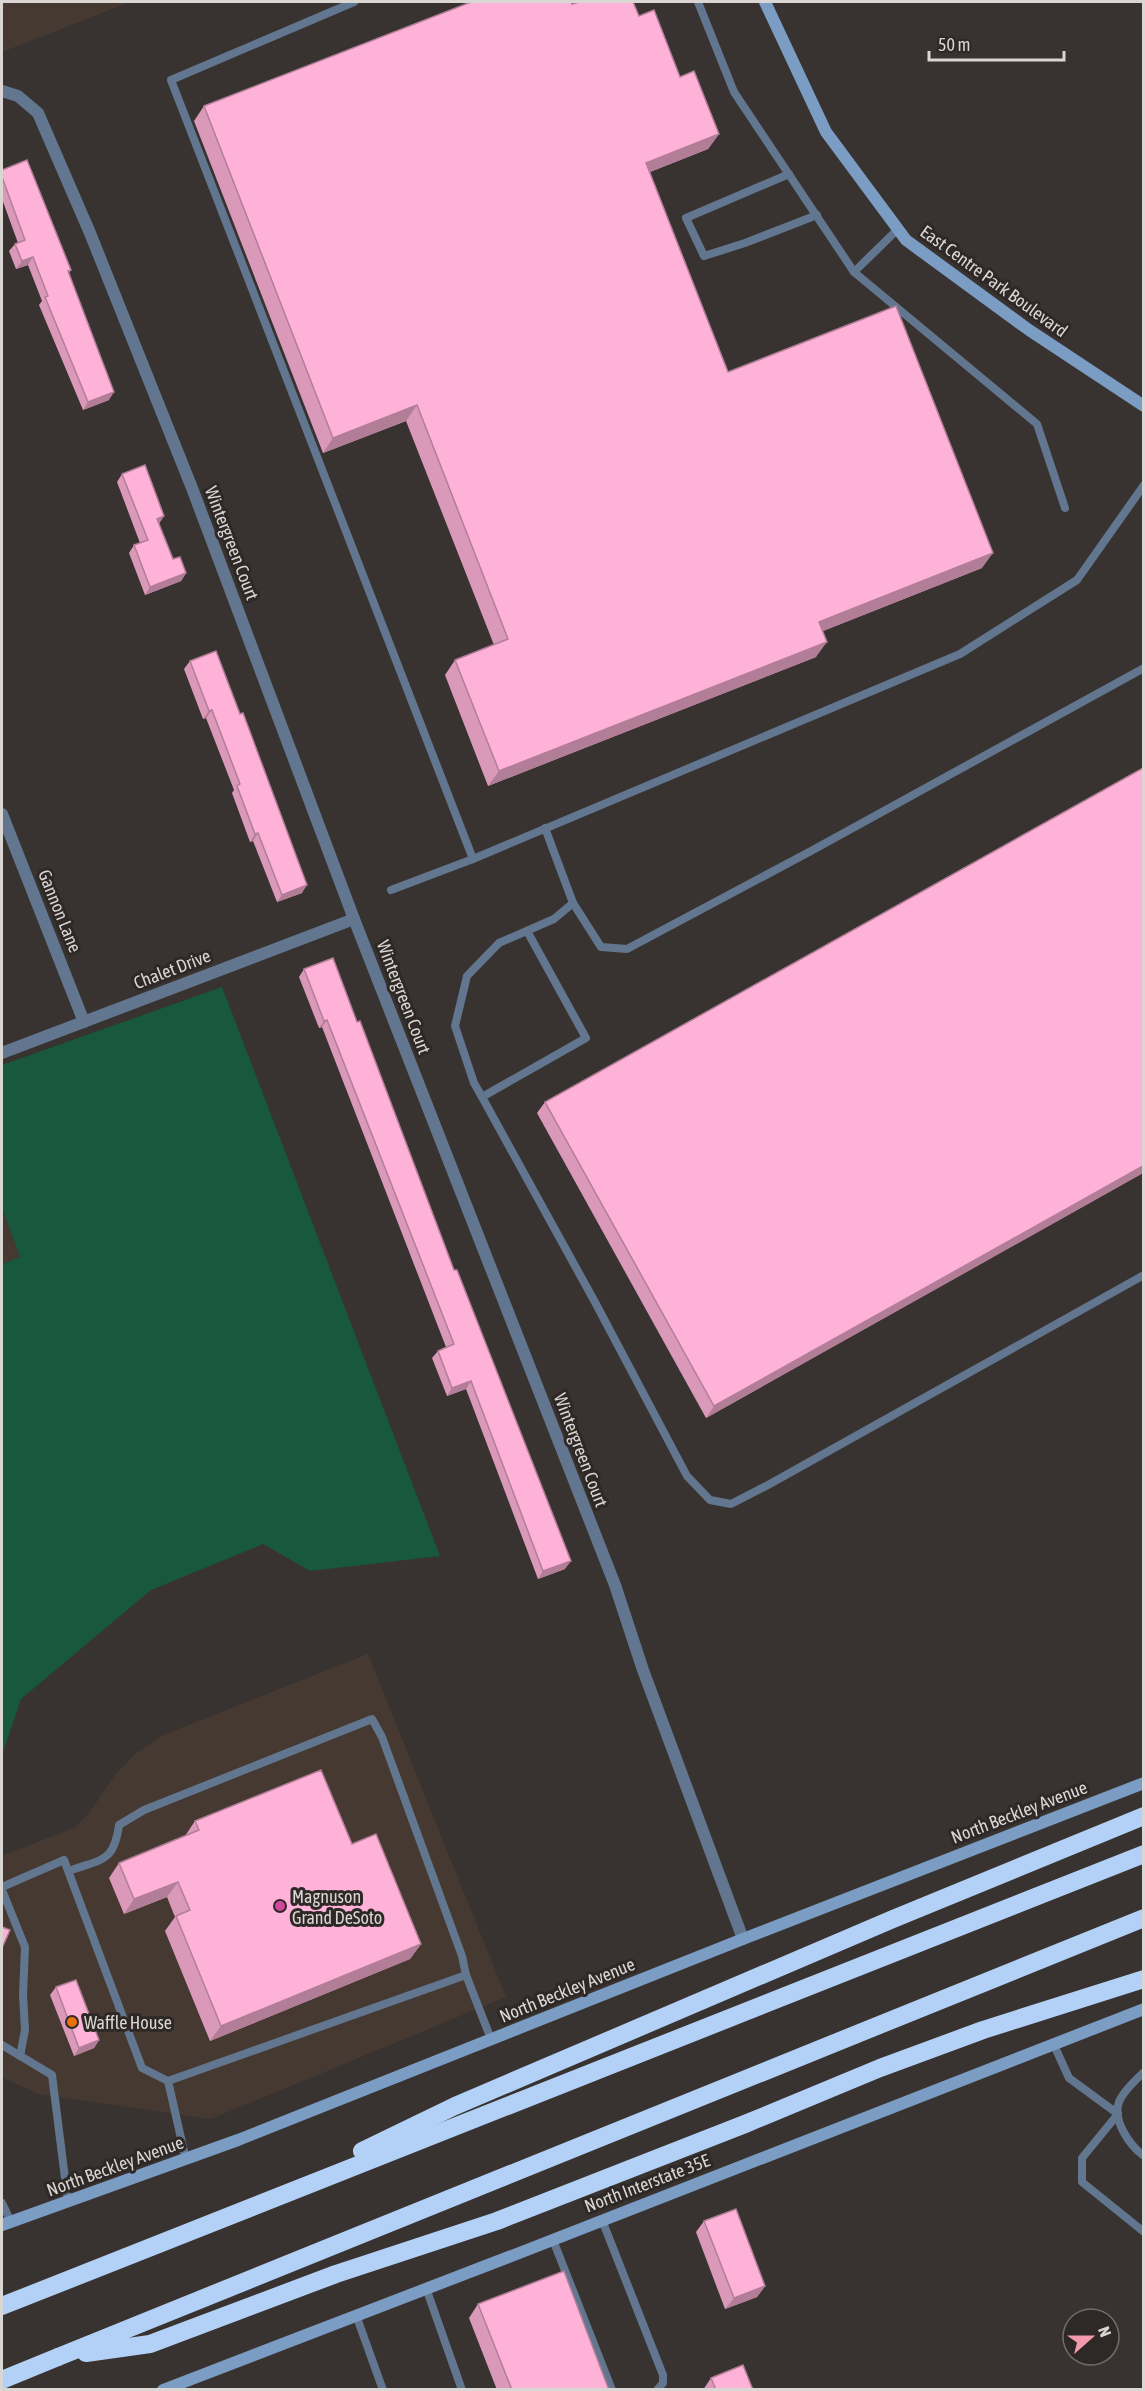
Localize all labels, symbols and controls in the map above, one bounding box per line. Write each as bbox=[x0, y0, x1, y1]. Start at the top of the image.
scale bar bbox=[929, 24, 1064, 62]
text: 50 m bbox=[938, 34, 970, 55]
street label: East Centre Park Boulevard bbox=[916, 221, 1072, 341]
street label: Wintergreen Court bbox=[201, 483, 263, 603]
street label: Gannon Lane bbox=[34, 867, 86, 955]
street label: Wintergreen Court bbox=[373, 937, 435, 1057]
street label: Chalet Drive bbox=[131, 945, 213, 993]
street label: Wintergreen Court bbox=[550, 1390, 612, 1510]
street label: North Beckley Avenue bbox=[948, 1776, 1090, 1848]
place label: Magnuson Grand DeSoto bbox=[292, 1886, 382, 1928]
marker: Magnuson Grand DeSoto bbox=[273, 1899, 287, 1913]
street label: North Beckley Avenue bbox=[496, 1953, 638, 2027]
place label: Waffle House bbox=[84, 2012, 172, 2033]
marker: Waffle House bbox=[65, 2015, 79, 2029]
street label: North Beckley Avenue bbox=[44, 2131, 186, 2201]
street label: North Interstate 35E bbox=[581, 2149, 713, 2217]
north arrow bbox=[1061, 2307, 1121, 2367]
text: N bbox=[1095, 2324, 1115, 2339]

